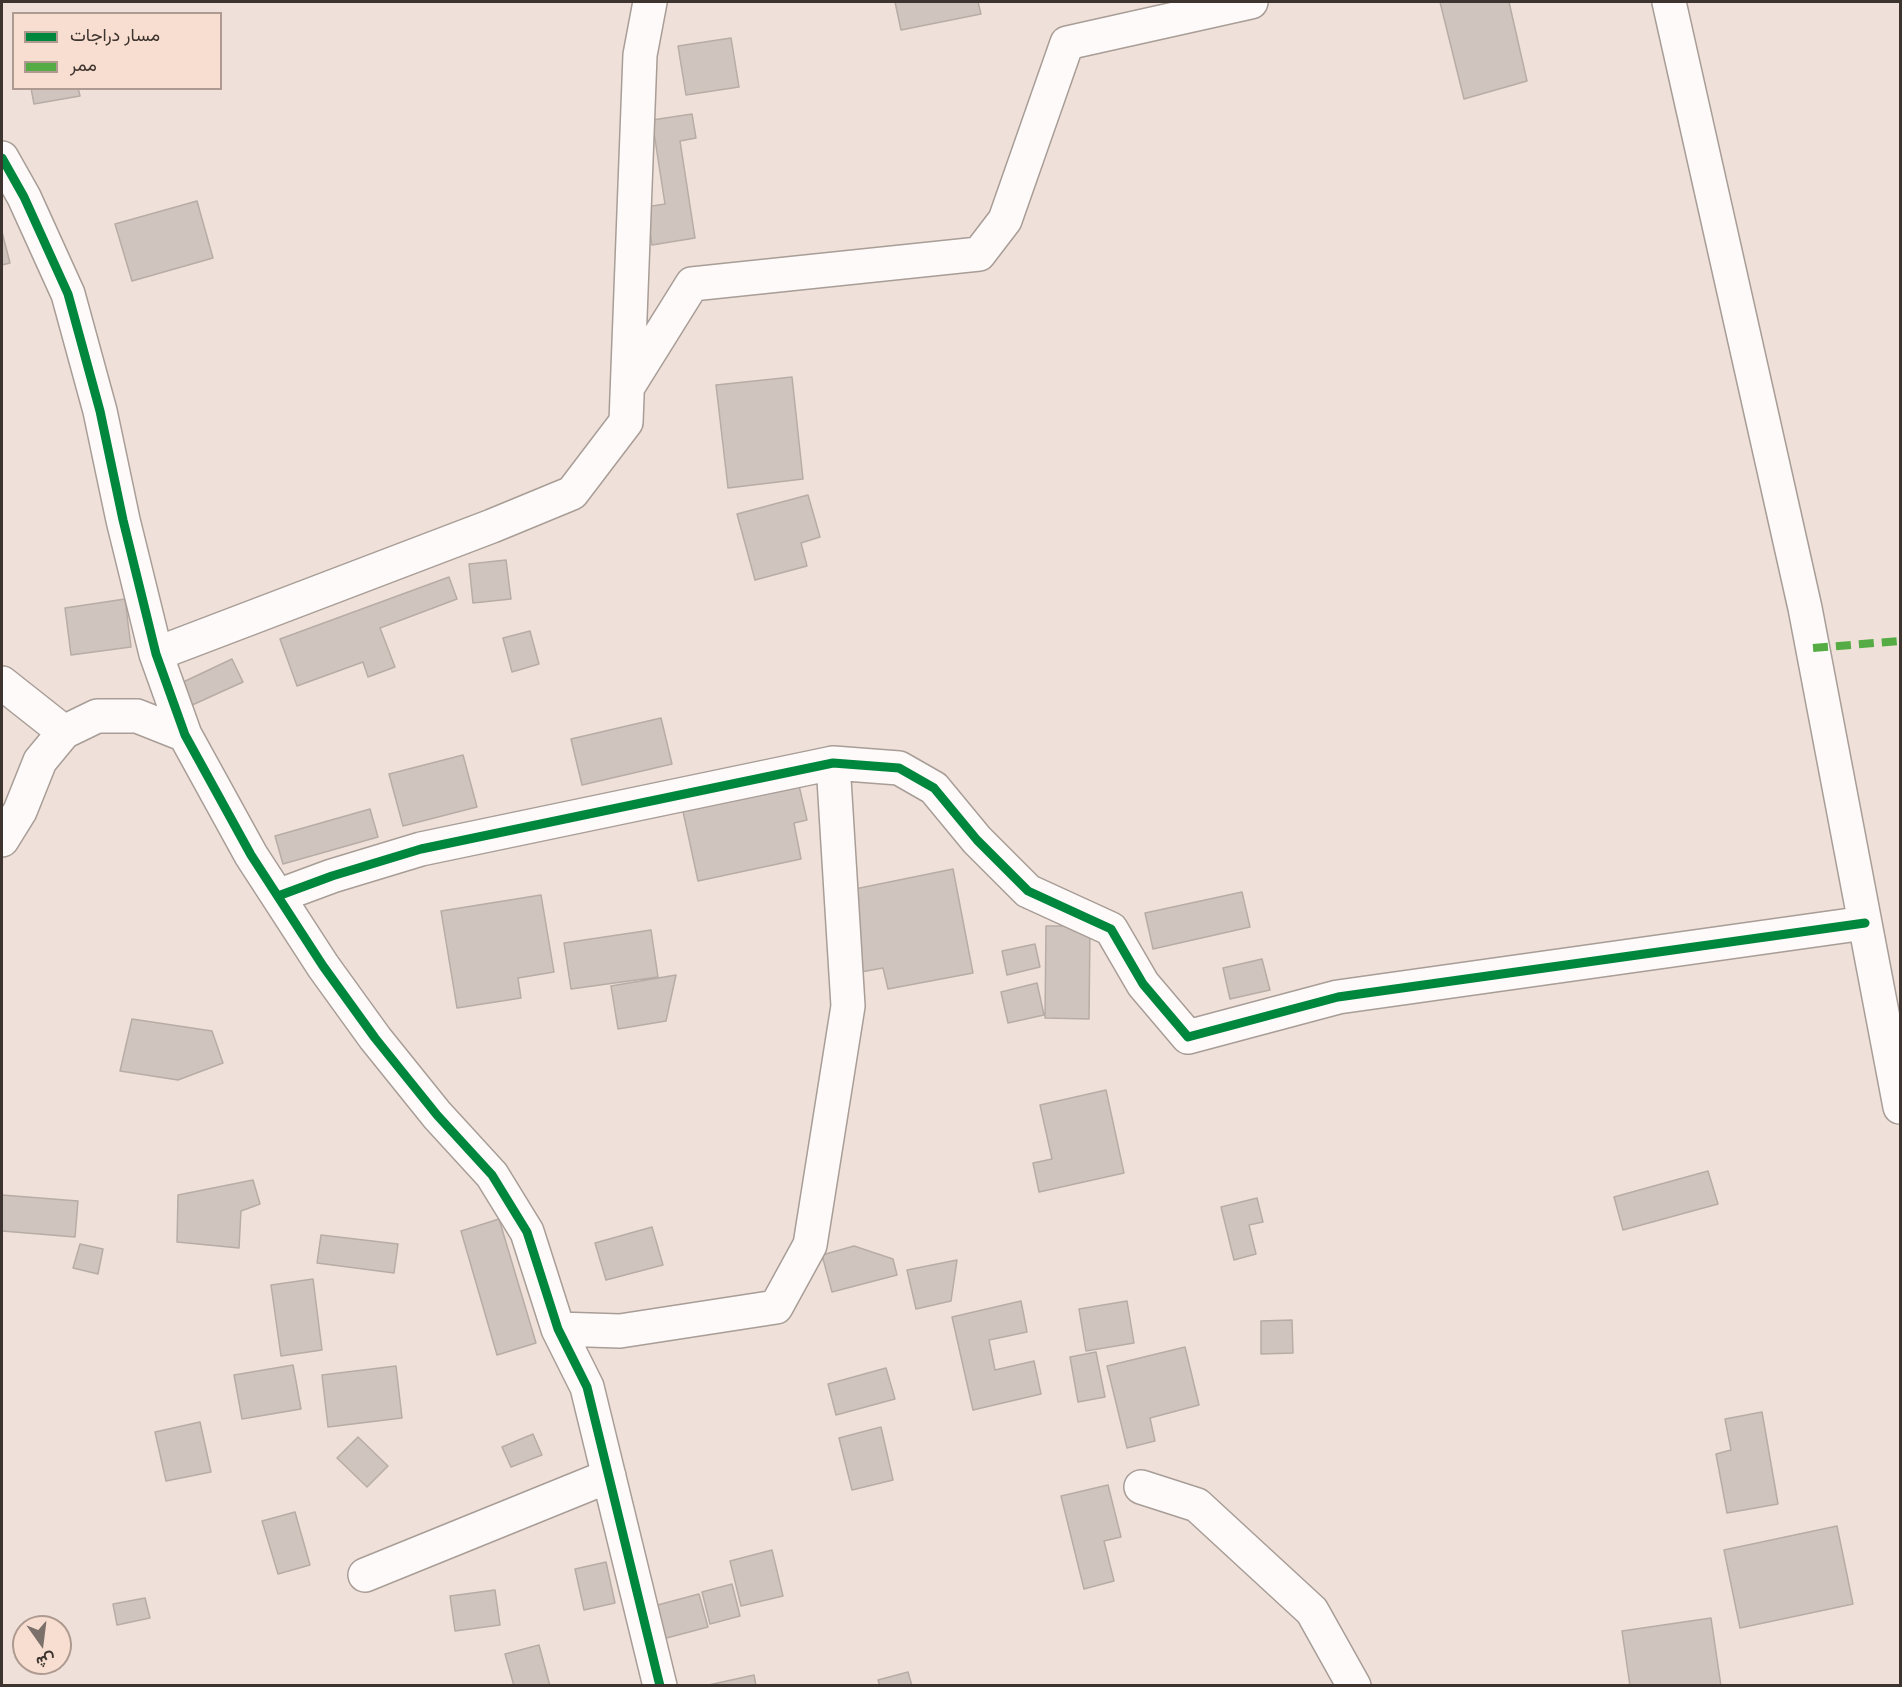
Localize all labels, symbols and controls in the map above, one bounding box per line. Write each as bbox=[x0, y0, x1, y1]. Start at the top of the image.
legend bbox=[12, 12, 222, 90]
text: مسار دراجات bbox=[70, 24, 160, 45]
text: ممر bbox=[70, 54, 97, 75]
north arrow bbox=[12, 1615, 72, 1675]
text: ش bbox=[34, 1649, 58, 1673]

